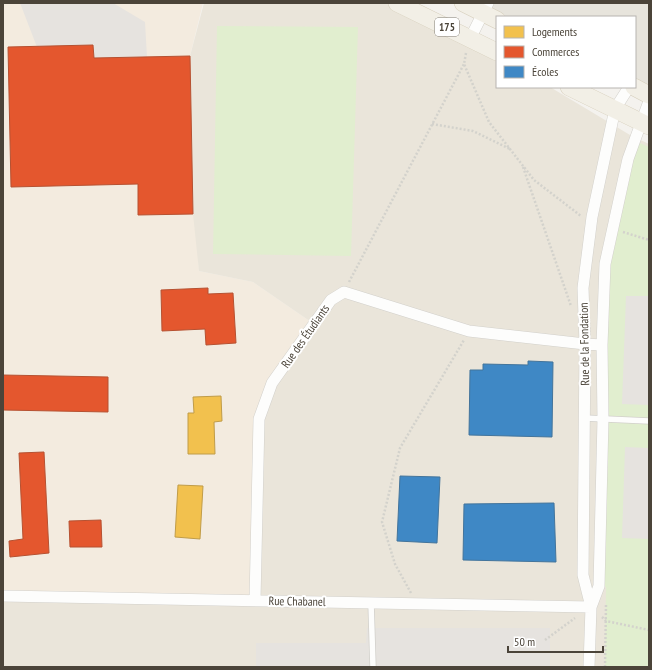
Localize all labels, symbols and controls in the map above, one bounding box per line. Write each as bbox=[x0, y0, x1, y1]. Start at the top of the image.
legend bbox=[496, 16, 636, 88]
road number: 175 bbox=[435, 18, 459, 36]
text: Logements bbox=[532, 24, 577, 39]
text: Commerces bbox=[532, 44, 579, 59]
text: Écoles bbox=[532, 64, 558, 79]
street label: Rue des Étudiants bbox=[278, 301, 332, 371]
street label: Rue de la Fondation bbox=[576, 302, 592, 386]
street label: Rue Chabanel bbox=[268, 593, 326, 609]
scale bar bbox=[508, 628, 603, 654]
text: 50 m bbox=[514, 634, 535, 649]

